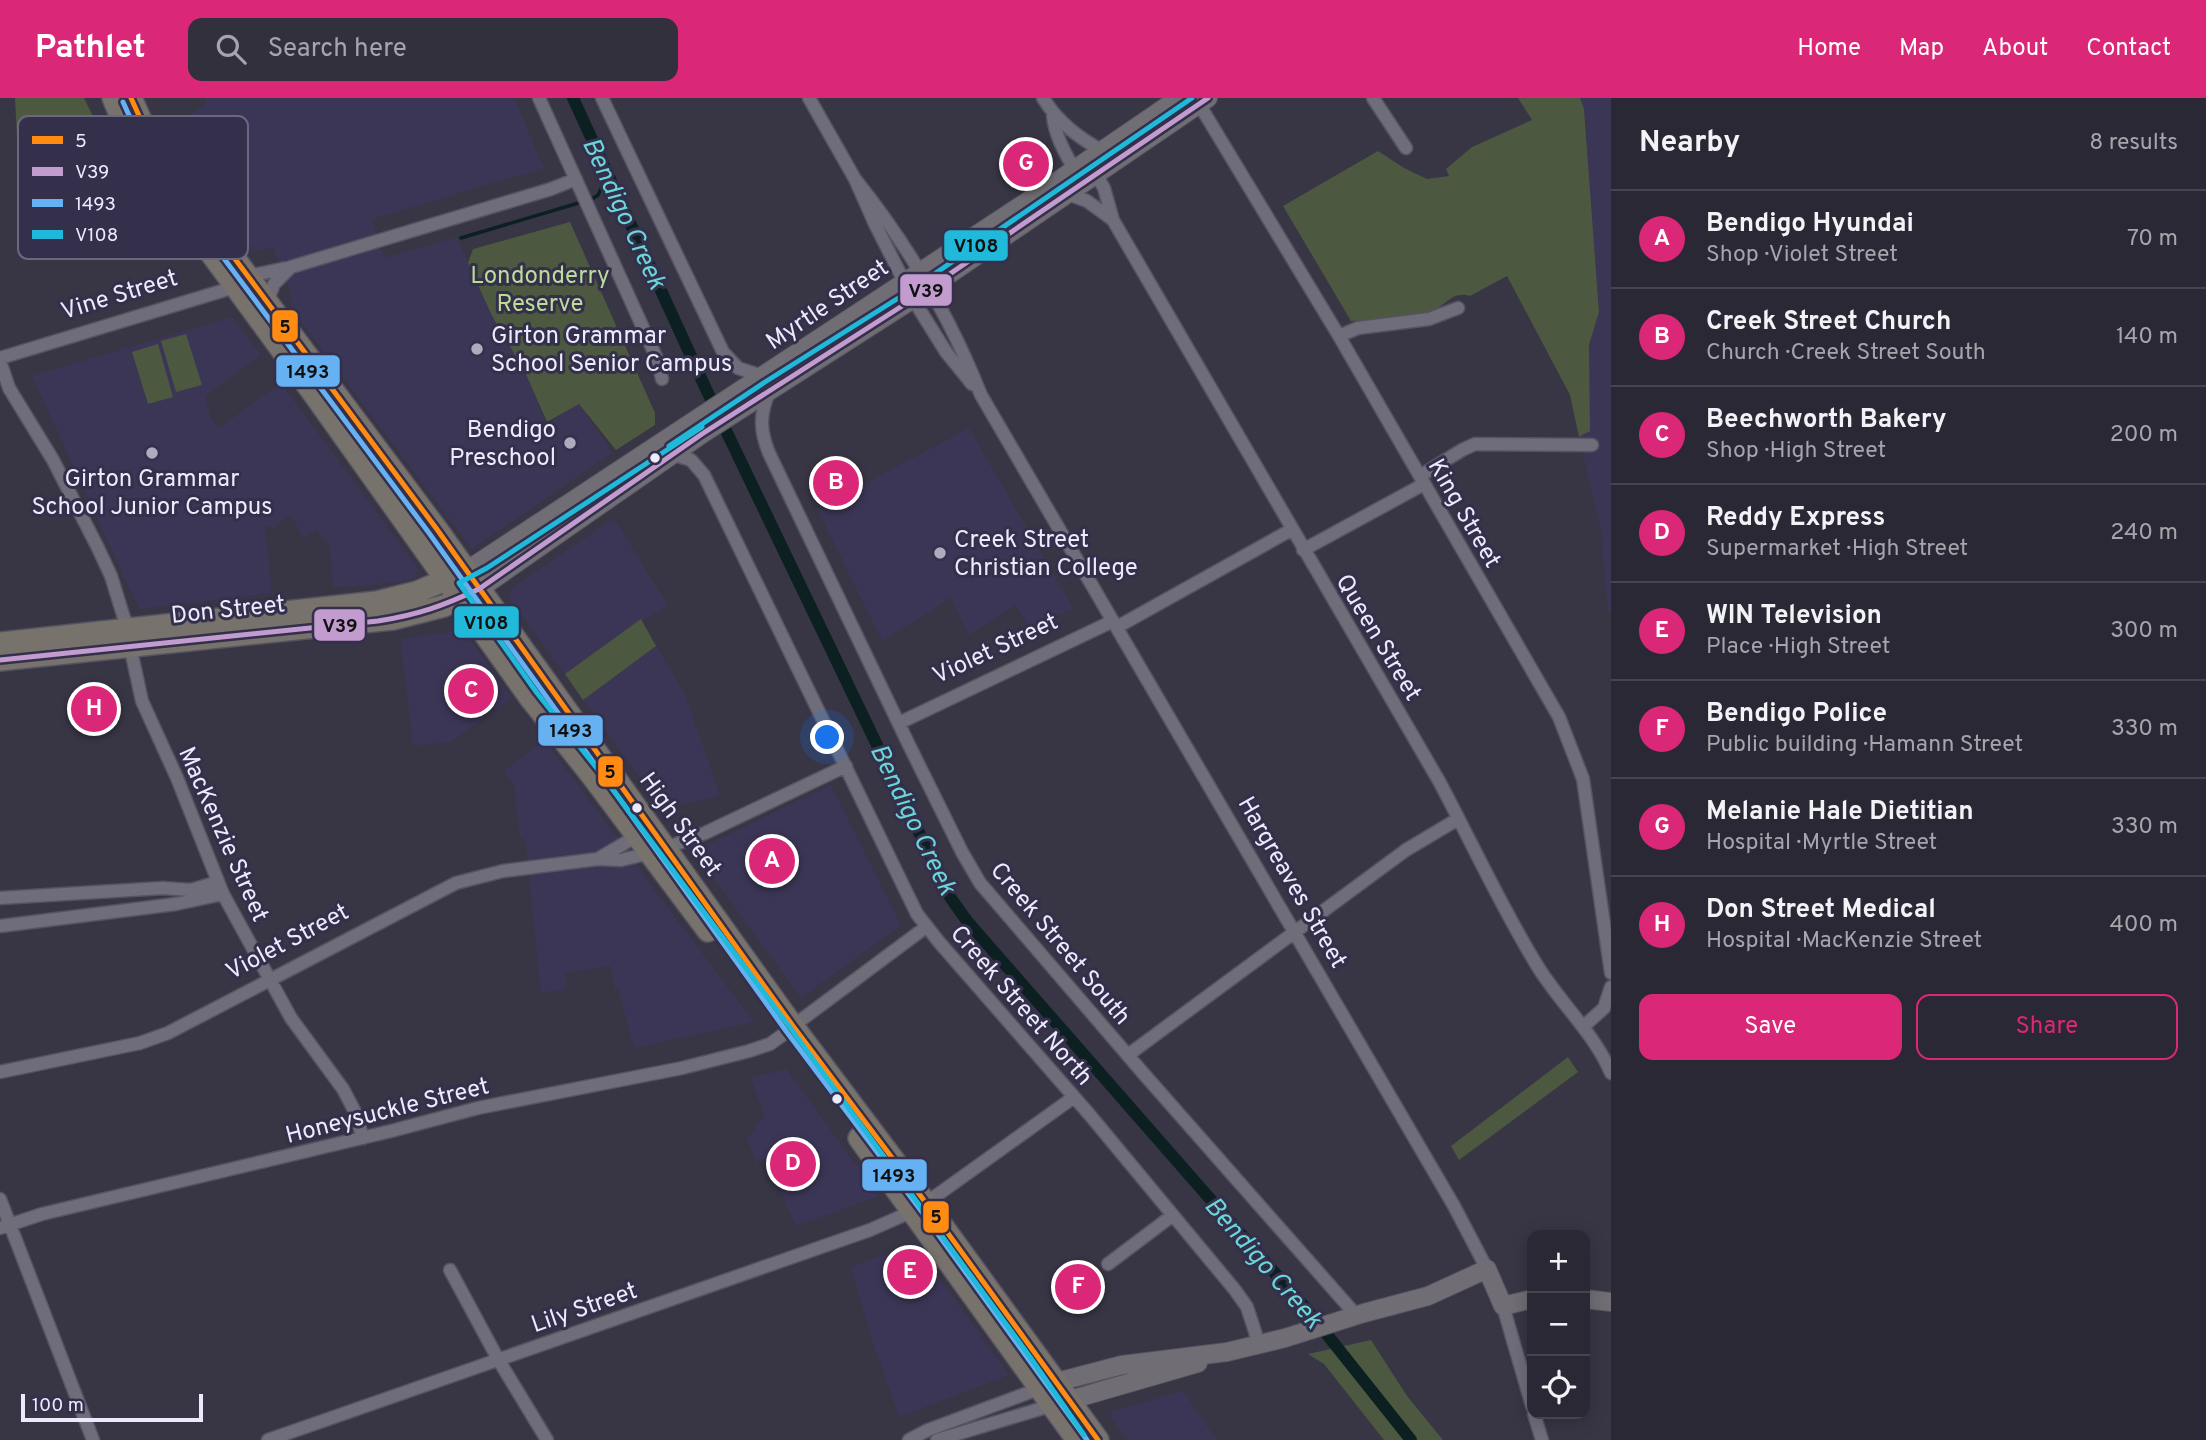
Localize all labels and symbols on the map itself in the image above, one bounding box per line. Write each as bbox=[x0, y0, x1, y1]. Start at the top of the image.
legend bbox=[18, 116, 248, 259]
text: 5 bbox=[75, 130, 87, 154]
water label: Bendigo Creek bbox=[573, 133, 673, 296]
pin: G bbox=[1003, 138, 1049, 190]
text: V39 bbox=[75, 161, 109, 185]
text: 1493 bbox=[75, 193, 116, 217]
text: V108 bbox=[75, 224, 118, 248]
line badge: V108 bbox=[943, 229, 1009, 262]
text: V108 bbox=[953, 235, 999, 259]
street label: Myrtle Street bbox=[761, 254, 895, 358]
park label: Londonderry Reserve bbox=[470, 262, 610, 320]
street label: Vine Street bbox=[58, 264, 181, 328]
line badge: V39 bbox=[899, 273, 953, 307]
text: V39 bbox=[908, 280, 944, 304]
line badge: 5 bbox=[271, 309, 299, 343]
text: 5 bbox=[279, 316, 291, 340]
place label: Girton Grammar School Senior Campus bbox=[491, 322, 732, 380]
marker: Girton Grammar School Senior Campus bbox=[469, 341, 485, 357]
line badge: 1493 bbox=[275, 354, 341, 388]
text: 1493 bbox=[287, 361, 329, 385]
place label: Bendigo Preschool bbox=[449, 416, 556, 474]
marker: Bendigo Preschool bbox=[562, 435, 578, 451]
marker: Girton Grammar School Junior Campus bbox=[144, 445, 160, 461]
unlabelled marker bbox=[648, 451, 662, 465]
street label: King Street bbox=[1420, 454, 1507, 574]
pin: B bbox=[813, 457, 859, 509]
place label: Girton Grammar School Junior Campus bbox=[32, 465, 273, 523]
place label: Creek Street Christian College bbox=[954, 526, 1138, 584]
marker: Creek Street Christian College bbox=[932, 545, 948, 561]
street label: Queen Street bbox=[1328, 569, 1427, 707]
street label: Don Street bbox=[170, 590, 287, 632]
line badge: V108 bbox=[453, 605, 520, 639]
line badge: V39 bbox=[313, 608, 366, 642]
street label: Violet Street bbox=[928, 608, 1063, 692]
text: V108 bbox=[463, 612, 509, 636]
text: V39 bbox=[322, 615, 358, 639]
pin: C bbox=[448, 665, 494, 717]
pin: H bbox=[71, 683, 117, 735]
line badge: 1493 bbox=[537, 714, 604, 747]
text: 1493 bbox=[550, 720, 592, 744]
your location bbox=[810, 720, 844, 754]
water label: Bendigo Creek bbox=[861, 739, 963, 902]
street label: MacKenzie Street bbox=[170, 743, 274, 927]
line badge: 5 bbox=[597, 755, 624, 788]
text: 5 bbox=[604, 761, 616, 785]
street label: High Street bbox=[631, 767, 727, 883]
street label: Hargreaves Street bbox=[1230, 792, 1353, 974]
unlabelled marker bbox=[630, 801, 644, 815]
pin: A bbox=[749, 835, 795, 887]
street label: Creek Street South bbox=[983, 857, 1136, 1032]
street label: Violet Street bbox=[221, 898, 355, 988]
street label: Creek Street North bbox=[943, 920, 1098, 1093]
street label: Honeysuckle Street bbox=[283, 1072, 492, 1152]
unlabelled marker bbox=[830, 1092, 844, 1106]
pin: D bbox=[770, 1138, 816, 1190]
line badge: 1493 bbox=[861, 1158, 928, 1192]
text: 1493 bbox=[873, 1165, 915, 1189]
water label: Bendigo Creek bbox=[1196, 1191, 1329, 1337]
line badge: 5 bbox=[922, 1200, 950, 1234]
text: 5 bbox=[930, 1206, 942, 1230]
pin: E bbox=[887, 1246, 933, 1298]
pin: F bbox=[1055, 1261, 1101, 1313]
street label: Lily Street bbox=[528, 1277, 642, 1341]
scale bar bbox=[21, 1391, 203, 1423]

